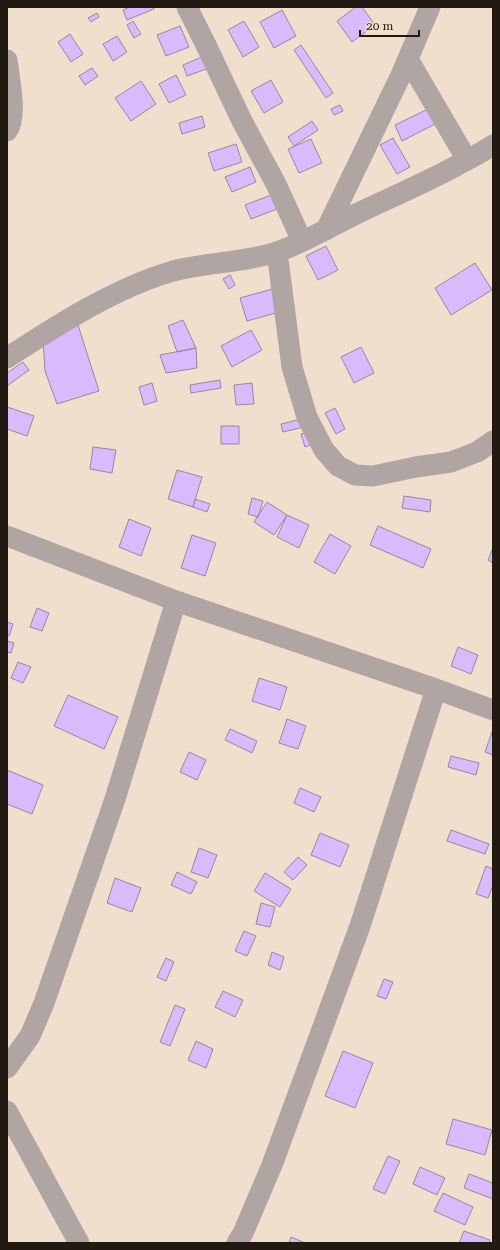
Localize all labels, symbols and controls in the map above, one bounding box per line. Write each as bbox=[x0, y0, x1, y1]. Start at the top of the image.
scale bar bbox=[360, 12, 419, 38]
text: 20 m bbox=[366, 19, 393, 33]

